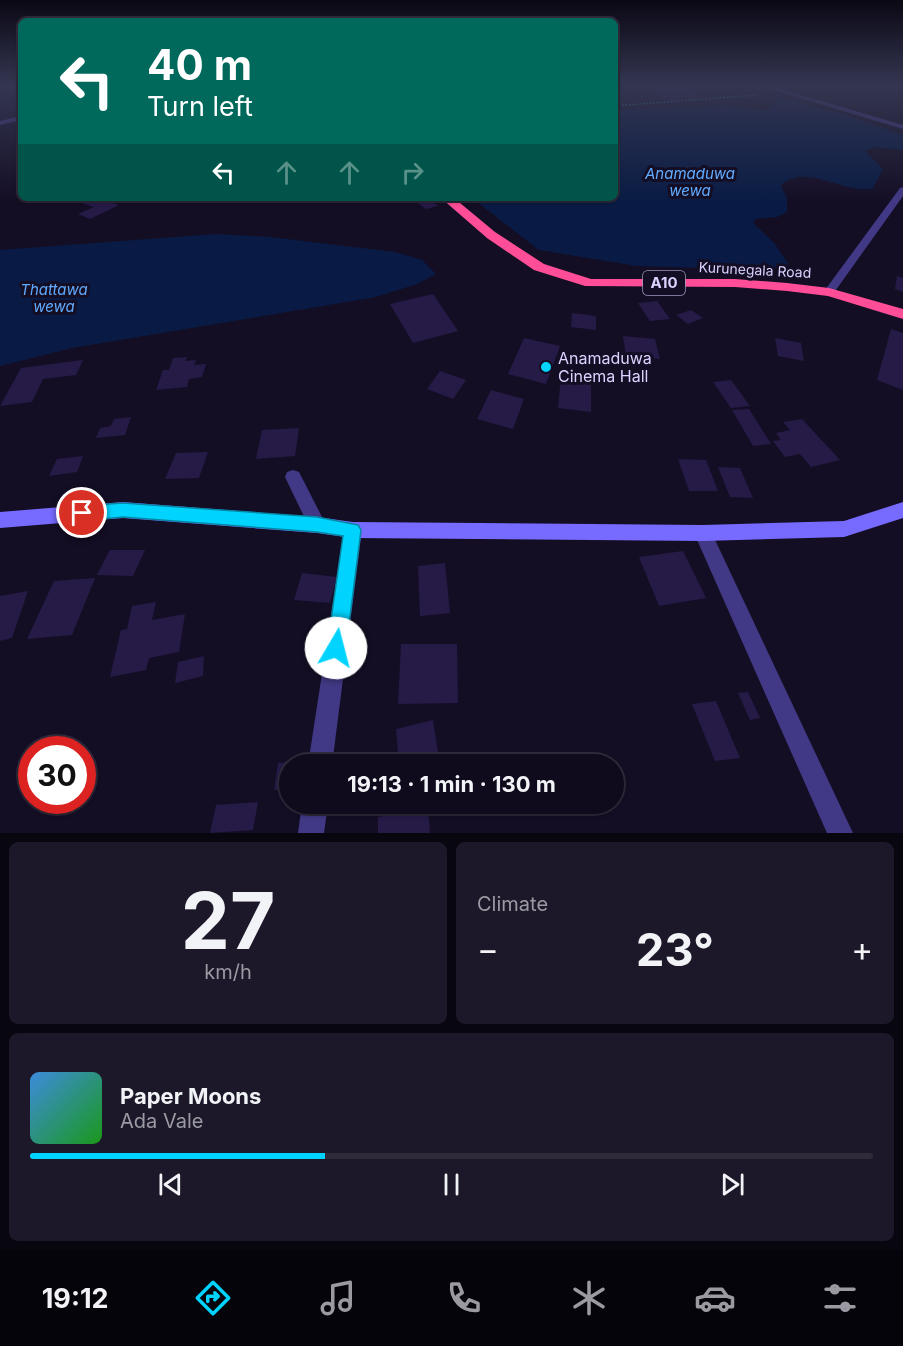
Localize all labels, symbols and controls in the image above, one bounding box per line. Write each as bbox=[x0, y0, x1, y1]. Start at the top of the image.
text: 40 m bbox=[147, 39, 252, 90]
icon: left bbox=[48, 42, 126, 120]
text: Turn left bbox=[147, 90, 253, 123]
icon: left bbox=[207, 156, 240, 189]
icon: ahead bbox=[270, 156, 303, 189]
icon: ahead bbox=[333, 156, 366, 189]
icon: right bbox=[396, 156, 429, 189]
water label: Anamaduwa wewa bbox=[644, 164, 735, 200]
street label: Kurunegala Road bbox=[698, 258, 812, 281]
road number: A10 bbox=[643, 271, 685, 295]
water label: Thattawa wewa bbox=[20, 280, 88, 316]
place label: Anamaduwa Cinema Hall bbox=[558, 348, 652, 386]
marker: Anamaduwa Cinema Hall bbox=[539, 360, 553, 374]
pin bbox=[56, 487, 107, 538]
icon: arrive bbox=[65, 496, 98, 529]
position arrow bbox=[304, 616, 368, 680]
speed limit sign: 30 bbox=[18, 736, 96, 814]
text: 19:13 · 1 min · 130 m bbox=[347, 771, 556, 797]
text: 27 bbox=[181, 873, 275, 968]
text: Climate bbox=[477, 892, 548, 916]
text: 23° bbox=[636, 922, 714, 977]
text: − bbox=[477, 929, 499, 969]
text: + bbox=[851, 929, 873, 969]
text: km/h bbox=[204, 960, 252, 984]
text: Paper Moons bbox=[120, 1083, 261, 1109]
text: Ada Vale bbox=[120, 1109, 203, 1133]
icon: previous bbox=[154, 1168, 187, 1201]
icon: pause bbox=[435, 1168, 468, 1201]
icon: next bbox=[716, 1168, 749, 1201]
icon: directions bbox=[192, 1277, 234, 1319]
icon: music bbox=[317, 1277, 359, 1319]
icon: phone bbox=[443, 1277, 485, 1319]
icon: climate bbox=[568, 1277, 610, 1319]
icon: car bbox=[694, 1277, 736, 1319]
icon: filters bbox=[819, 1277, 861, 1319]
text: 19:12 bbox=[42, 1282, 109, 1315]

